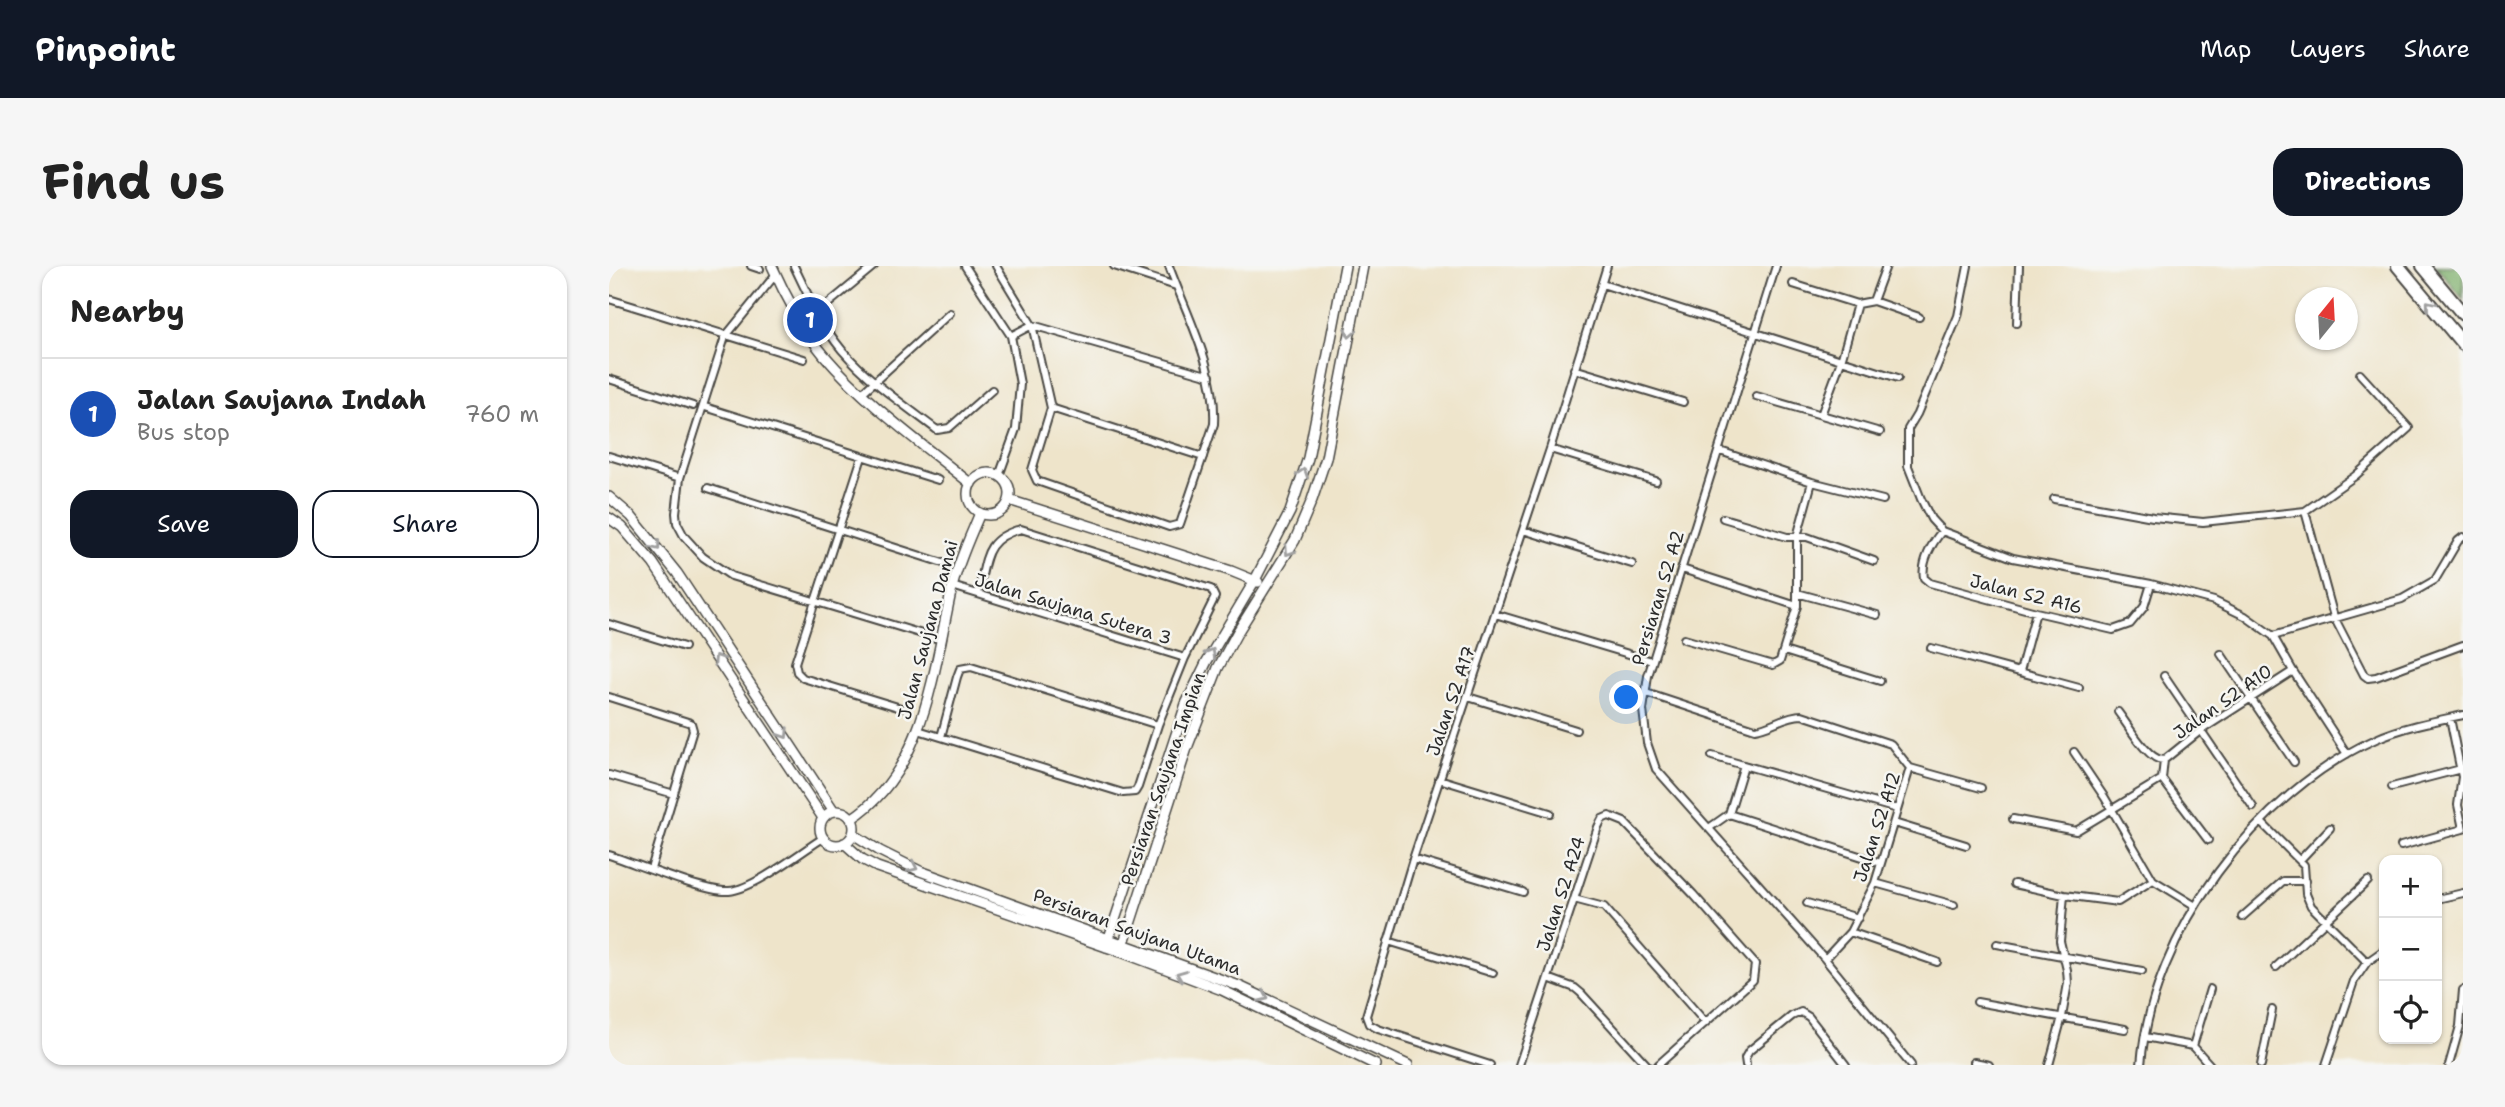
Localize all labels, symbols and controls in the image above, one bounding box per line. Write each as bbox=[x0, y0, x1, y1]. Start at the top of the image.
text: Pinpoint bbox=[35, 27, 176, 72]
text: Map bbox=[2200, 33, 2251, 65]
text: Layers bbox=[2289, 33, 2366, 65]
text: Share bbox=[2404, 33, 2470, 65]
button: Directions bbox=[2273, 148, 2463, 216]
text: Find us bbox=[42, 149, 225, 215]
north arrow bbox=[2295, 287, 2358, 350]
text: Nearby bbox=[70, 291, 185, 332]
pin: 1 bbox=[787, 294, 833, 346]
one-way arrow bbox=[2426, 301, 2439, 313]
one-way arrow bbox=[1343, 327, 1358, 339]
text: Jalan Saujana Indah bbox=[137, 382, 426, 417]
text: 1 bbox=[88, 399, 98, 429]
text: 760 m bbox=[465, 399, 539, 429]
text: Bus stop bbox=[137, 417, 230, 447]
one-way arrow bbox=[1295, 468, 1309, 480]
button: Save bbox=[70, 490, 298, 558]
button: Share bbox=[312, 490, 539, 558]
street label: Persiaran S2 A2 bbox=[1626, 528, 1690, 668]
street label: Jalan Saujana Damai bbox=[892, 537, 964, 723]
one-way arrow bbox=[648, 538, 660, 551]
one-way arrow bbox=[1284, 543, 1297, 556]
street label: Jalan Saujana Sutera 3 bbox=[971, 568, 1175, 650]
street label: Jalan S2 A16 bbox=[1967, 568, 2085, 620]
street label: Jalan S2 A17 bbox=[1421, 643, 1481, 759]
one-way arrow bbox=[1203, 648, 1217, 660]
one-way arrow bbox=[714, 654, 726, 667]
street label: Jalan S2 A10 bbox=[2169, 659, 2277, 745]
street label: Persiaran Saujana Impian bbox=[1115, 669, 1211, 889]
your location bbox=[1609, 680, 1643, 714]
one-way arrow bbox=[776, 727, 789, 740]
street label: Jalan S2 A12 bbox=[1848, 769, 1906, 885]
street label: Jalan S2 A24 bbox=[1531, 833, 1591, 955]
map controls bbox=[2379, 855, 2442, 1044]
button: + bbox=[2379, 855, 2442, 918]
one-way arrow bbox=[905, 859, 918, 873]
street label: Persiaran Saujana Utama bbox=[1030, 883, 1244, 981]
button: − bbox=[2379, 918, 2442, 981]
one-way arrow bbox=[1175, 969, 1187, 983]
button: locate bbox=[2379, 981, 2442, 1044]
one-way arrow bbox=[1257, 988, 1269, 1002]

